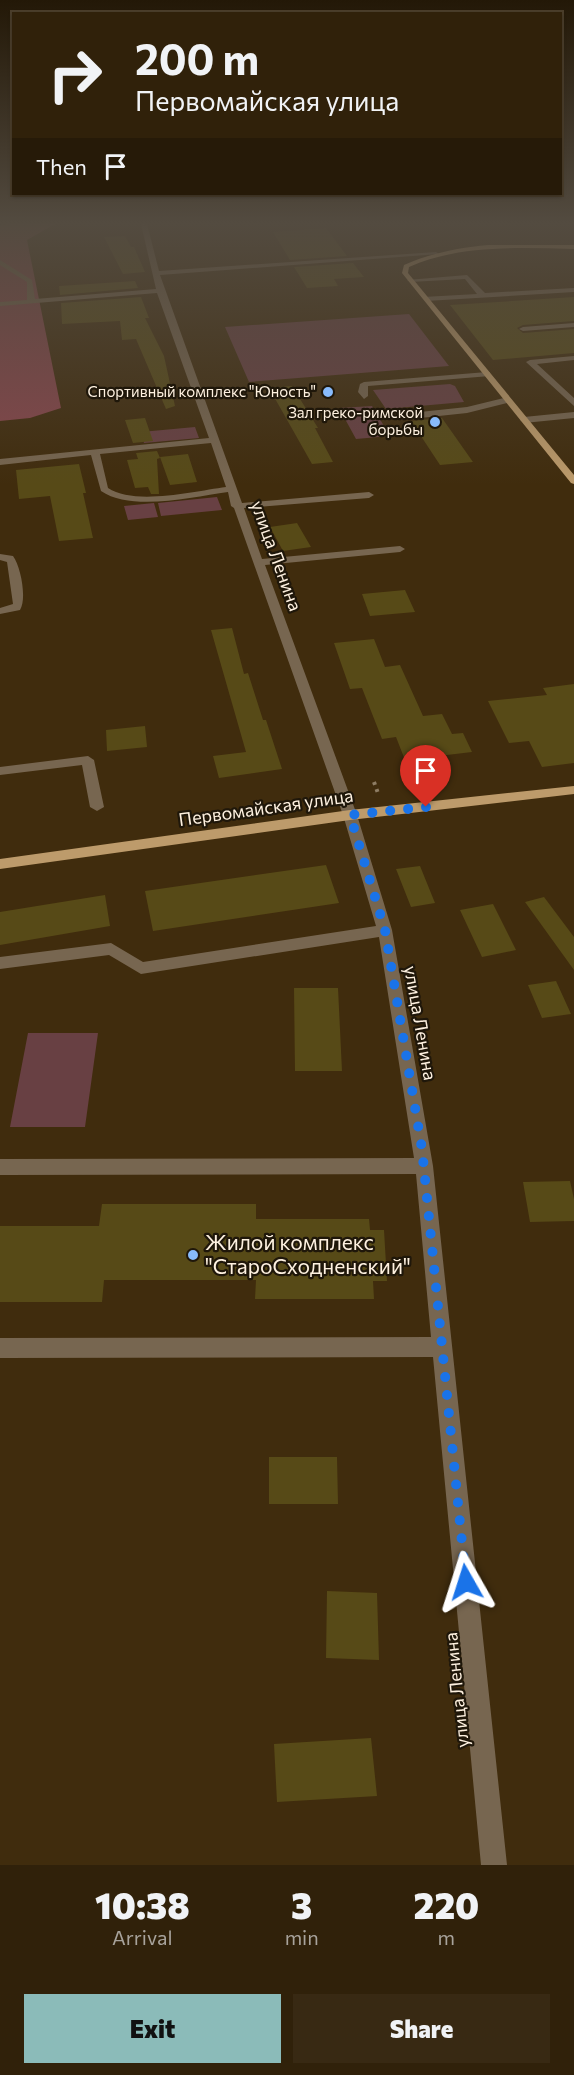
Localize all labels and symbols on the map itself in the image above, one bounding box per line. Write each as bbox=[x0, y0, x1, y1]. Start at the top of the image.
place label: Спортивный комплекс "Юность" bbox=[88, 382, 316, 400]
marker: Спортивный комплекс "Юность" bbox=[321, 385, 335, 399]
place label: Зал греко-римской борьбы bbox=[288, 403, 423, 438]
marker: Зал греко-римской борьбы bbox=[428, 415, 442, 429]
street label: улица Ленина bbox=[247, 497, 307, 614]
pin bbox=[400, 745, 451, 807]
street label: Первомайская улица bbox=[177, 784, 355, 830]
street label: улица Ленина bbox=[400, 964, 442, 1082]
place label: Жилой комплекс "СтароСходненский" bbox=[205, 1229, 411, 1278]
marker: Жилой комплекс "СтароСходненский" bbox=[186, 1248, 200, 1262]
position arrow bbox=[434, 1550, 498, 1614]
street label: улица Ленина bbox=[439, 1631, 473, 1749]

